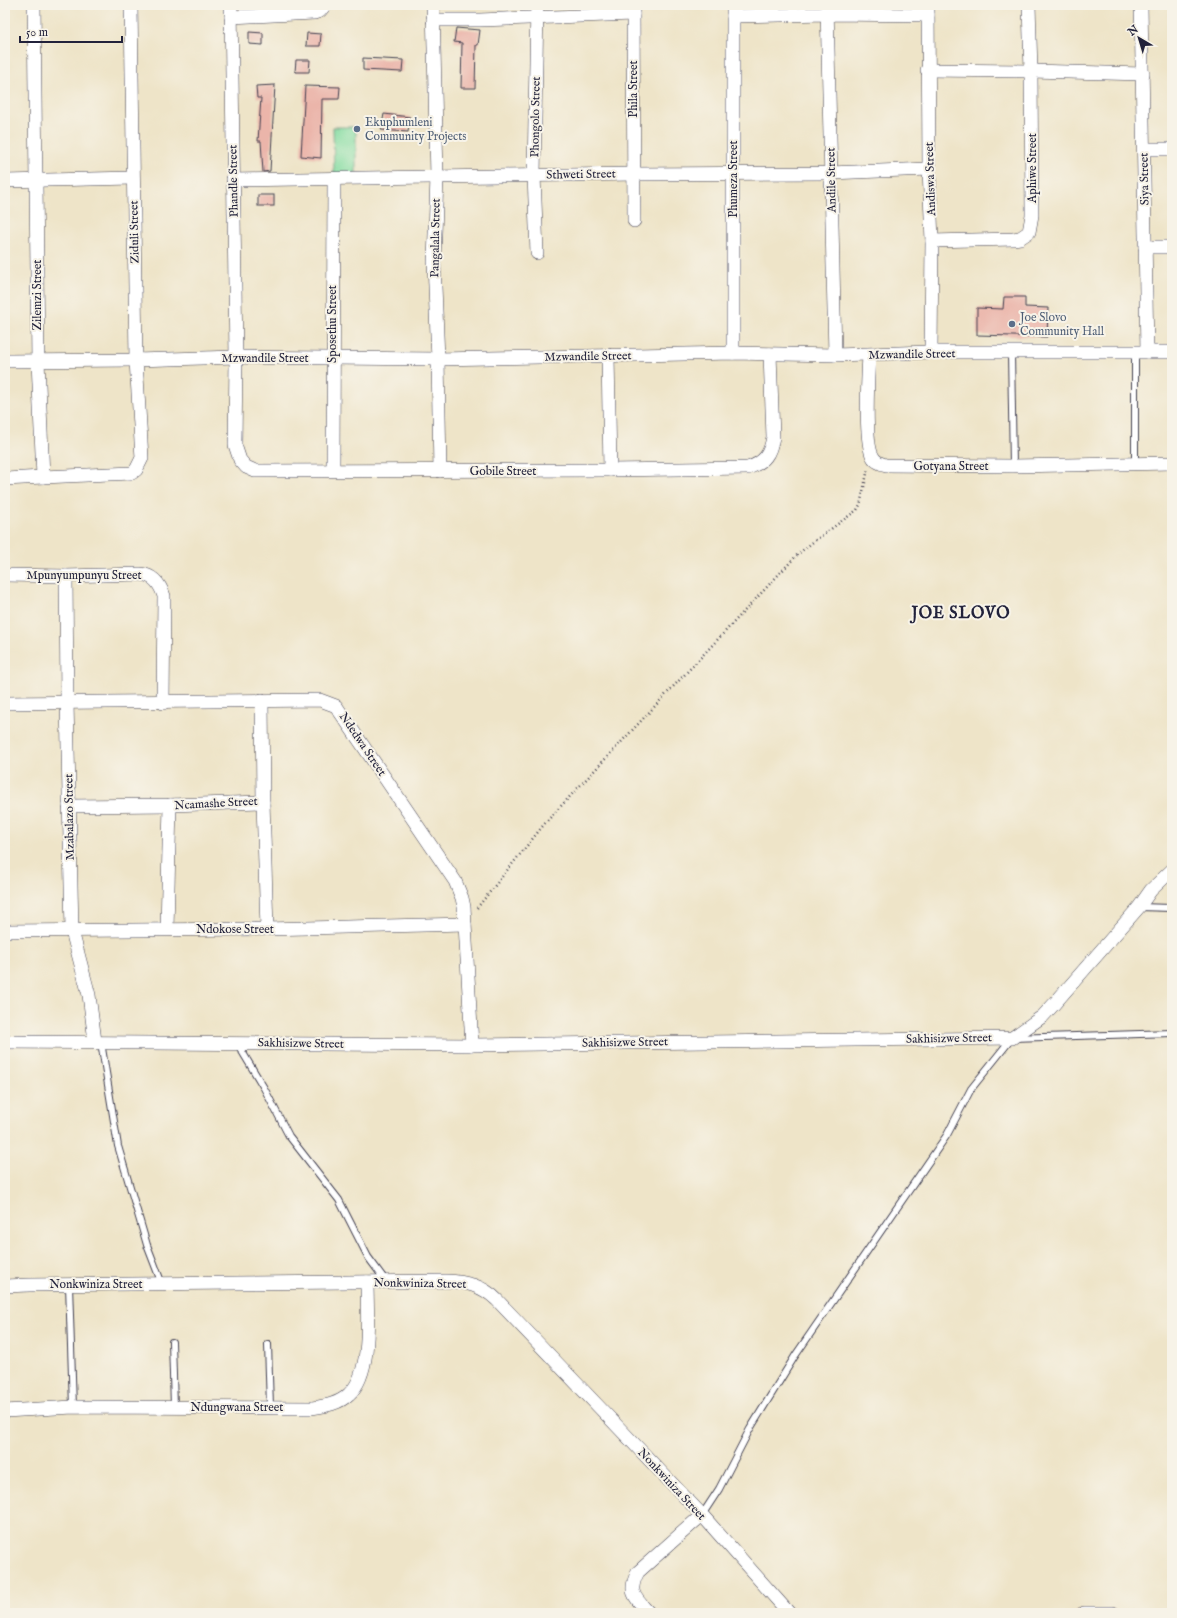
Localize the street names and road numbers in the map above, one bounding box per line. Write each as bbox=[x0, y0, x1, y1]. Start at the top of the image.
street label: Phila Street bbox=[626, 60, 641, 118]
street label: Phongolo Street bbox=[527, 76, 544, 158]
street label: Aphiwe Street bbox=[1025, 133, 1041, 204]
street label: Phumeza Street bbox=[726, 140, 741, 218]
street label: Andiswa Street bbox=[922, 142, 939, 217]
street label: Phandle Street bbox=[225, 145, 242, 217]
street label: Andile Street bbox=[823, 147, 840, 214]
street label: Siya Street bbox=[1137, 152, 1152, 205]
street label: Sthweti Street bbox=[546, 166, 616, 183]
street label: Pangalala Street bbox=[427, 198, 444, 278]
street label: Ziduli Street bbox=[126, 200, 143, 264]
street label: Zilemzi Street bbox=[30, 260, 45, 330]
street label: Sposethu Street bbox=[325, 285, 341, 363]
street label: Mzwandile Street bbox=[868, 346, 956, 363]
street label: Mzwandile Street bbox=[544, 348, 632, 365]
street label: Mzwandile Street bbox=[221, 351, 309, 366]
street label: Gotyana Street bbox=[913, 459, 989, 474]
street label: Gobile Street bbox=[470, 464, 536, 479]
street label: Mpunyumpunyu Street bbox=[26, 568, 142, 584]
street label: Ndedwa Street bbox=[336, 710, 389, 779]
street label: Mzabalazo Street bbox=[61, 774, 78, 860]
street label: Ncamashe Street bbox=[174, 794, 258, 813]
street label: Ndokose Street bbox=[196, 922, 274, 937]
street label: Sakhisizwe Street bbox=[906, 1030, 992, 1047]
street label: Sakhisizwe Street bbox=[582, 1034, 668, 1051]
street label: Sakhisizwe Street bbox=[258, 1035, 344, 1052]
street label: Nonkwiniza Street bbox=[373, 1275, 467, 1292]
street label: Nonkwiniza Street bbox=[49, 1277, 143, 1292]
street label: Ndungwana Street bbox=[191, 1400, 283, 1415]
street label: Nonkwiniza Street bbox=[634, 1445, 709, 1523]

